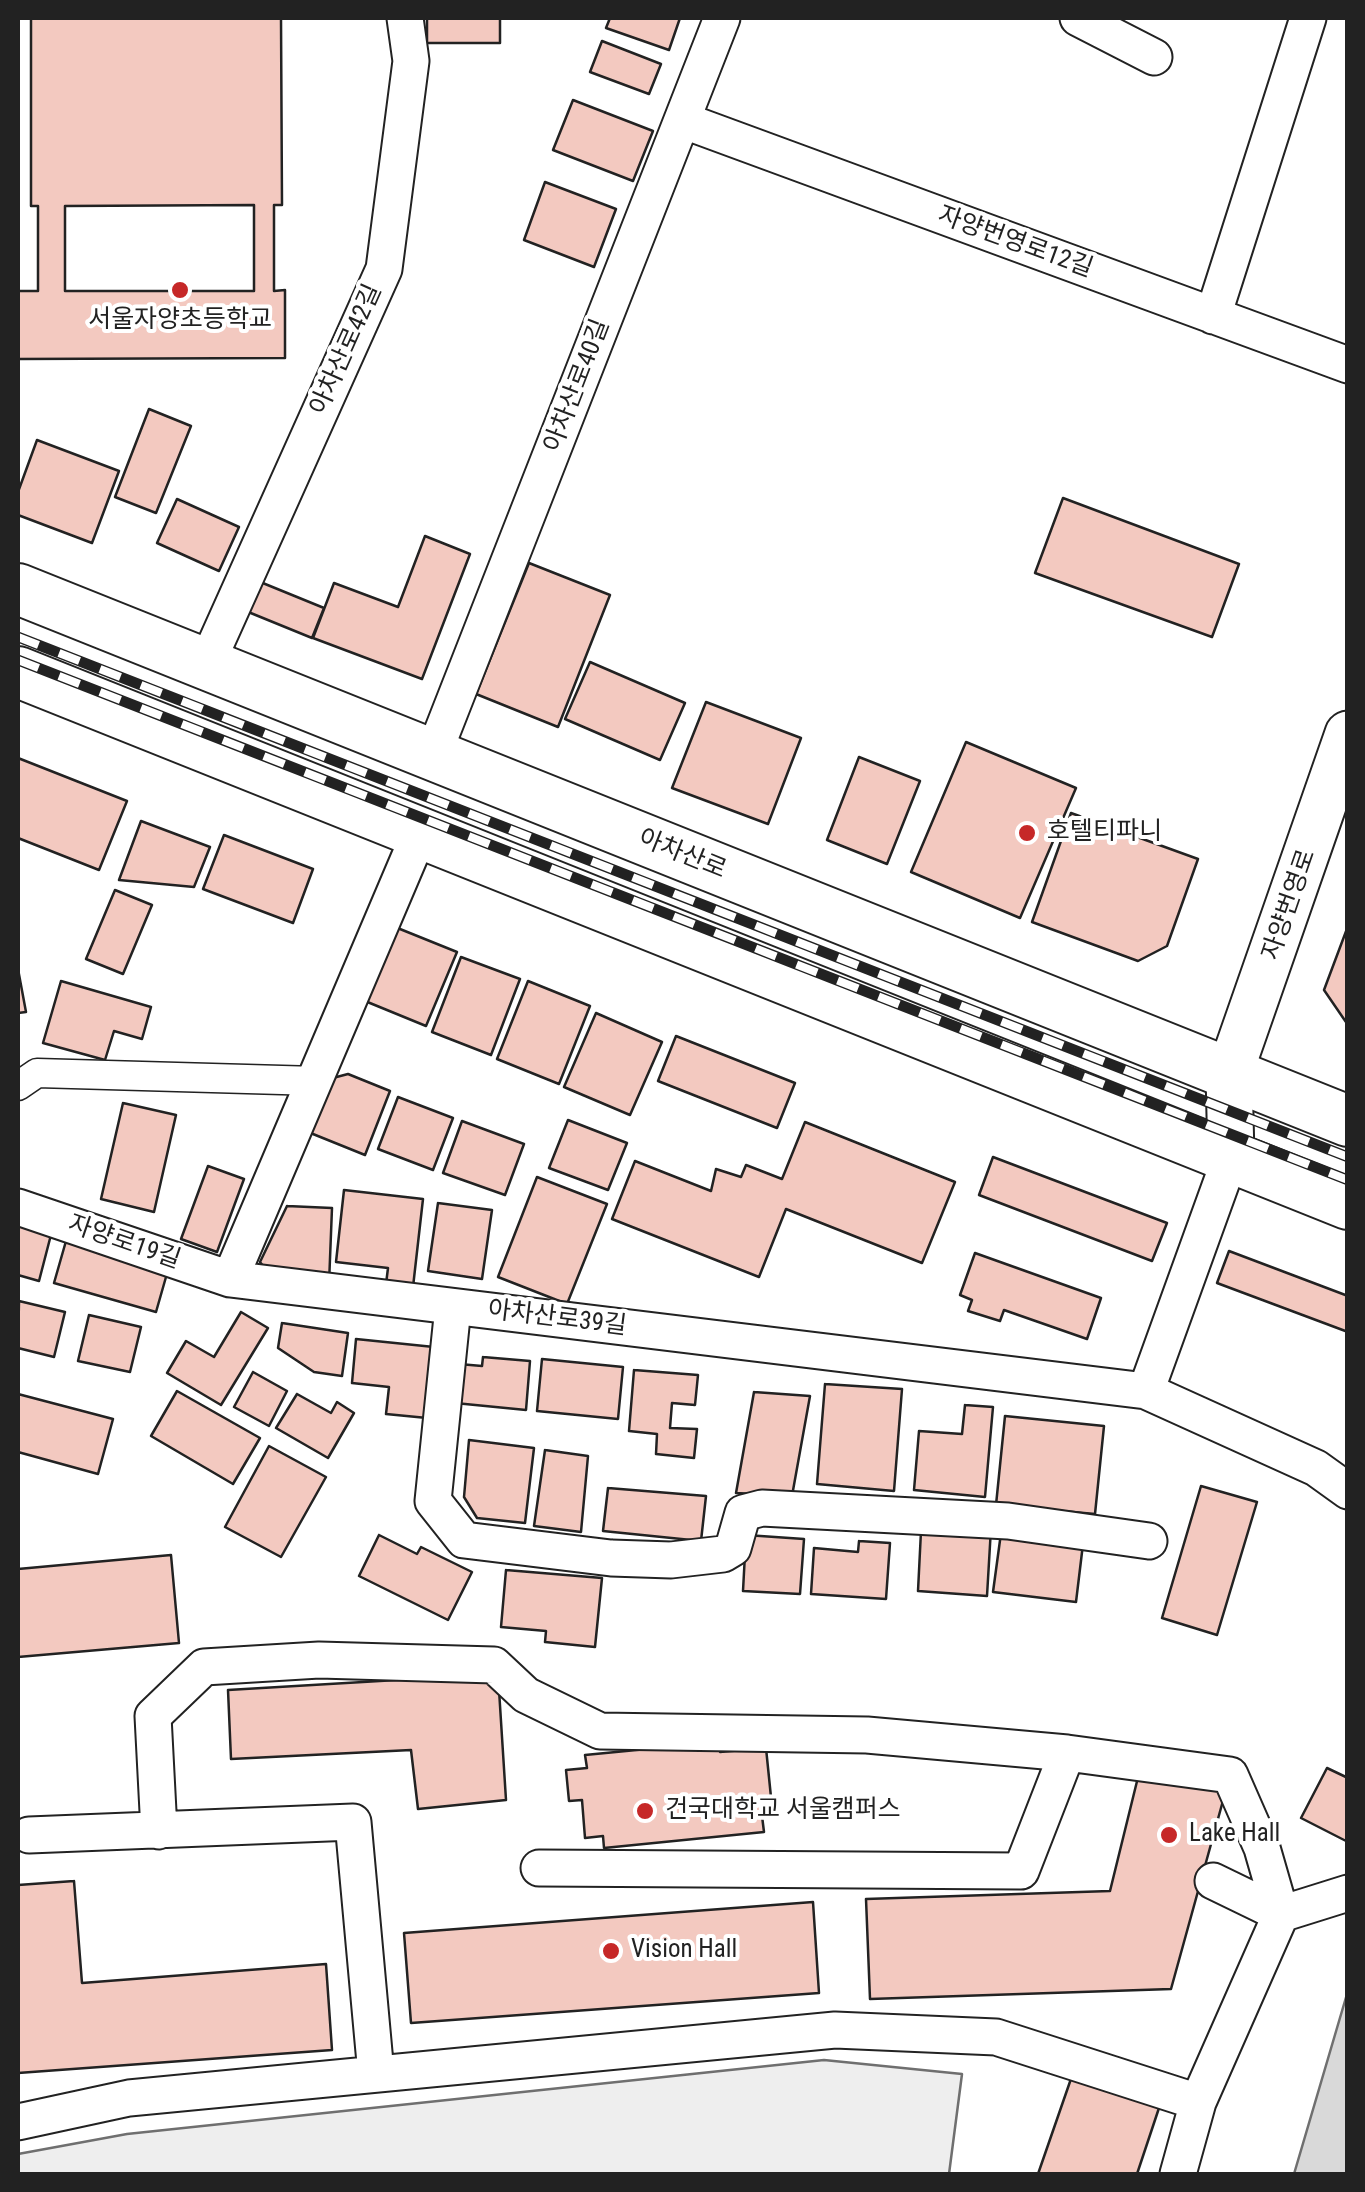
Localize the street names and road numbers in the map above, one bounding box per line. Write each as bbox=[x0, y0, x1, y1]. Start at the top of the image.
street label: 자양번영로12길 bbox=[933, 201, 1097, 285]
street label: 아차산로42길 bbox=[305, 280, 389, 420]
street label: 아차산로40길 bbox=[539, 315, 617, 457]
street label: 아차산로 bbox=[634, 824, 730, 886]
street label: 자양번영로 bbox=[1257, 846, 1323, 964]
street label: 자양로19길 bbox=[64, 1210, 184, 1276]
street label: 아차산로39길 bbox=[486, 1296, 628, 1342]

